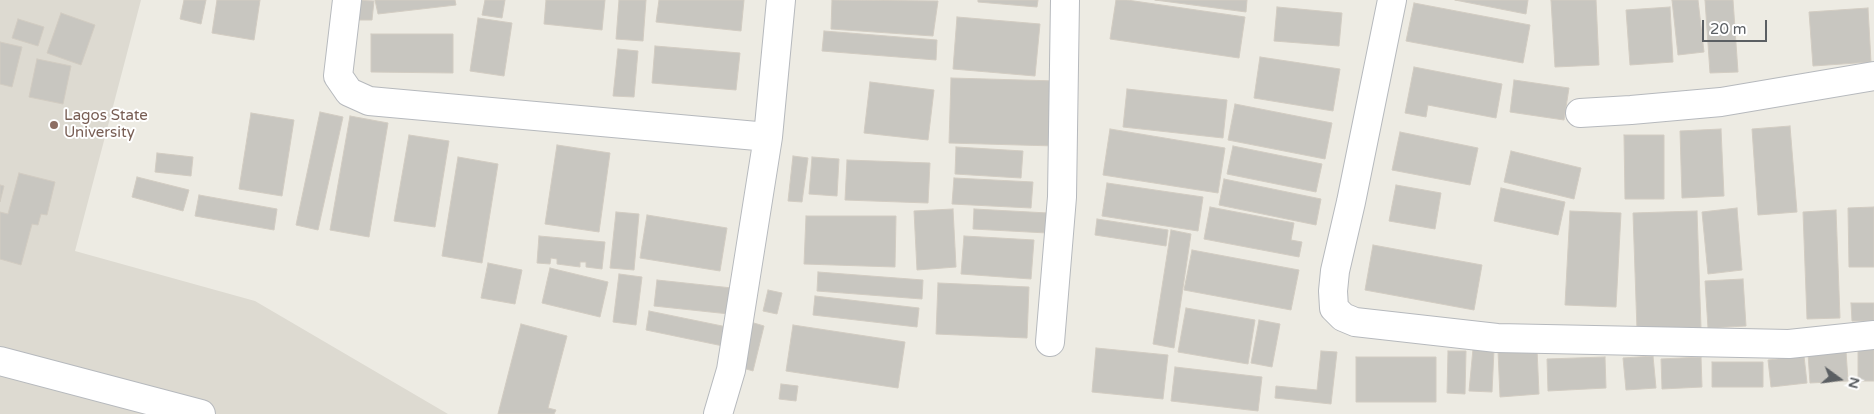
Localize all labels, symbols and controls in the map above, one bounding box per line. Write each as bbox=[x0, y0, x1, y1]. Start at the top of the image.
scale bar bbox=[1704, 10, 1769, 42]
text: 20 m bbox=[1710, 20, 1747, 38]
place label: Lagos State University bbox=[64, 107, 148, 142]
marker: Lagos State University bbox=[48, 119, 60, 131]
north arrow bbox=[1814, 354, 1864, 404]
text: N bbox=[1844, 375, 1864, 390]

